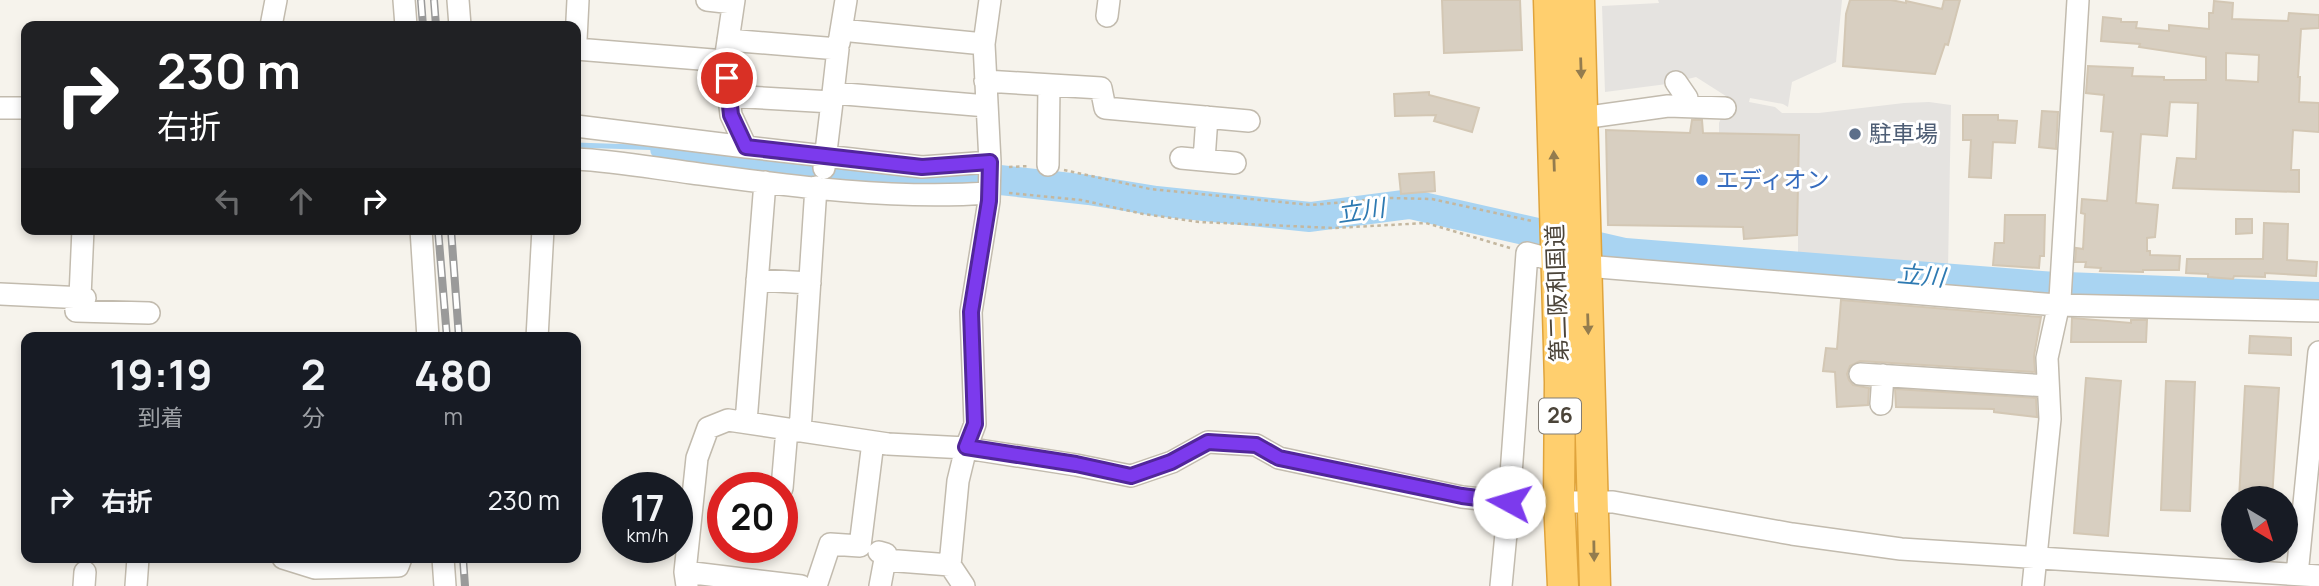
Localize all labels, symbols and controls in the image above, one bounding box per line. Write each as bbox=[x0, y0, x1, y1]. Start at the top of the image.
text: 230 m bbox=[157, 37, 301, 104]
pin bbox=[697, 48, 757, 108]
icon: right bbox=[42, 49, 133, 140]
one-way arrow bbox=[1575, 57, 1586, 79]
icon: arrive bbox=[708, 59, 746, 97]
text: 右折 bbox=[157, 104, 221, 148]
place label: 駐車場 bbox=[1869, 117, 1938, 149]
marker: 駐車場 bbox=[1847, 126, 1863, 142]
one-way arrow bbox=[1548, 150, 1559, 172]
place label: エディオン bbox=[1716, 163, 1829, 195]
marker: エディオン bbox=[1694, 172, 1710, 188]
icon: left bbox=[209, 182, 247, 220]
icon: ahead bbox=[282, 182, 320, 220]
icon: right bbox=[355, 182, 393, 220]
water label: 立川 bbox=[1335, 189, 1390, 229]
street label: 第二阪和国道 bbox=[1538, 224, 1574, 363]
water label: 立川 bbox=[1896, 256, 1949, 293]
one-way arrow bbox=[1582, 313, 1594, 335]
text: 19:19 bbox=[109, 345, 213, 403]
text: 2 bbox=[301, 345, 326, 403]
text: 480 bbox=[414, 346, 493, 404]
road number: 26 bbox=[1539, 398, 1581, 434]
text: m bbox=[444, 400, 463, 432]
text: 到着 bbox=[138, 401, 184, 433]
text: 分 bbox=[302, 401, 325, 433]
position arrow bbox=[1472, 465, 1546, 539]
speed limit sign: 20 bbox=[707, 472, 798, 563]
icon: right bbox=[42, 481, 80, 519]
text: 230 m bbox=[488, 482, 560, 518]
text: 右折 bbox=[101, 483, 153, 519]
text: 17 bbox=[630, 484, 665, 532]
north arrow bbox=[2221, 486, 2298, 564]
map controls bbox=[2221, 486, 2298, 563]
text: km/h bbox=[627, 523, 668, 547]
one-way arrow bbox=[1588, 541, 1600, 563]

